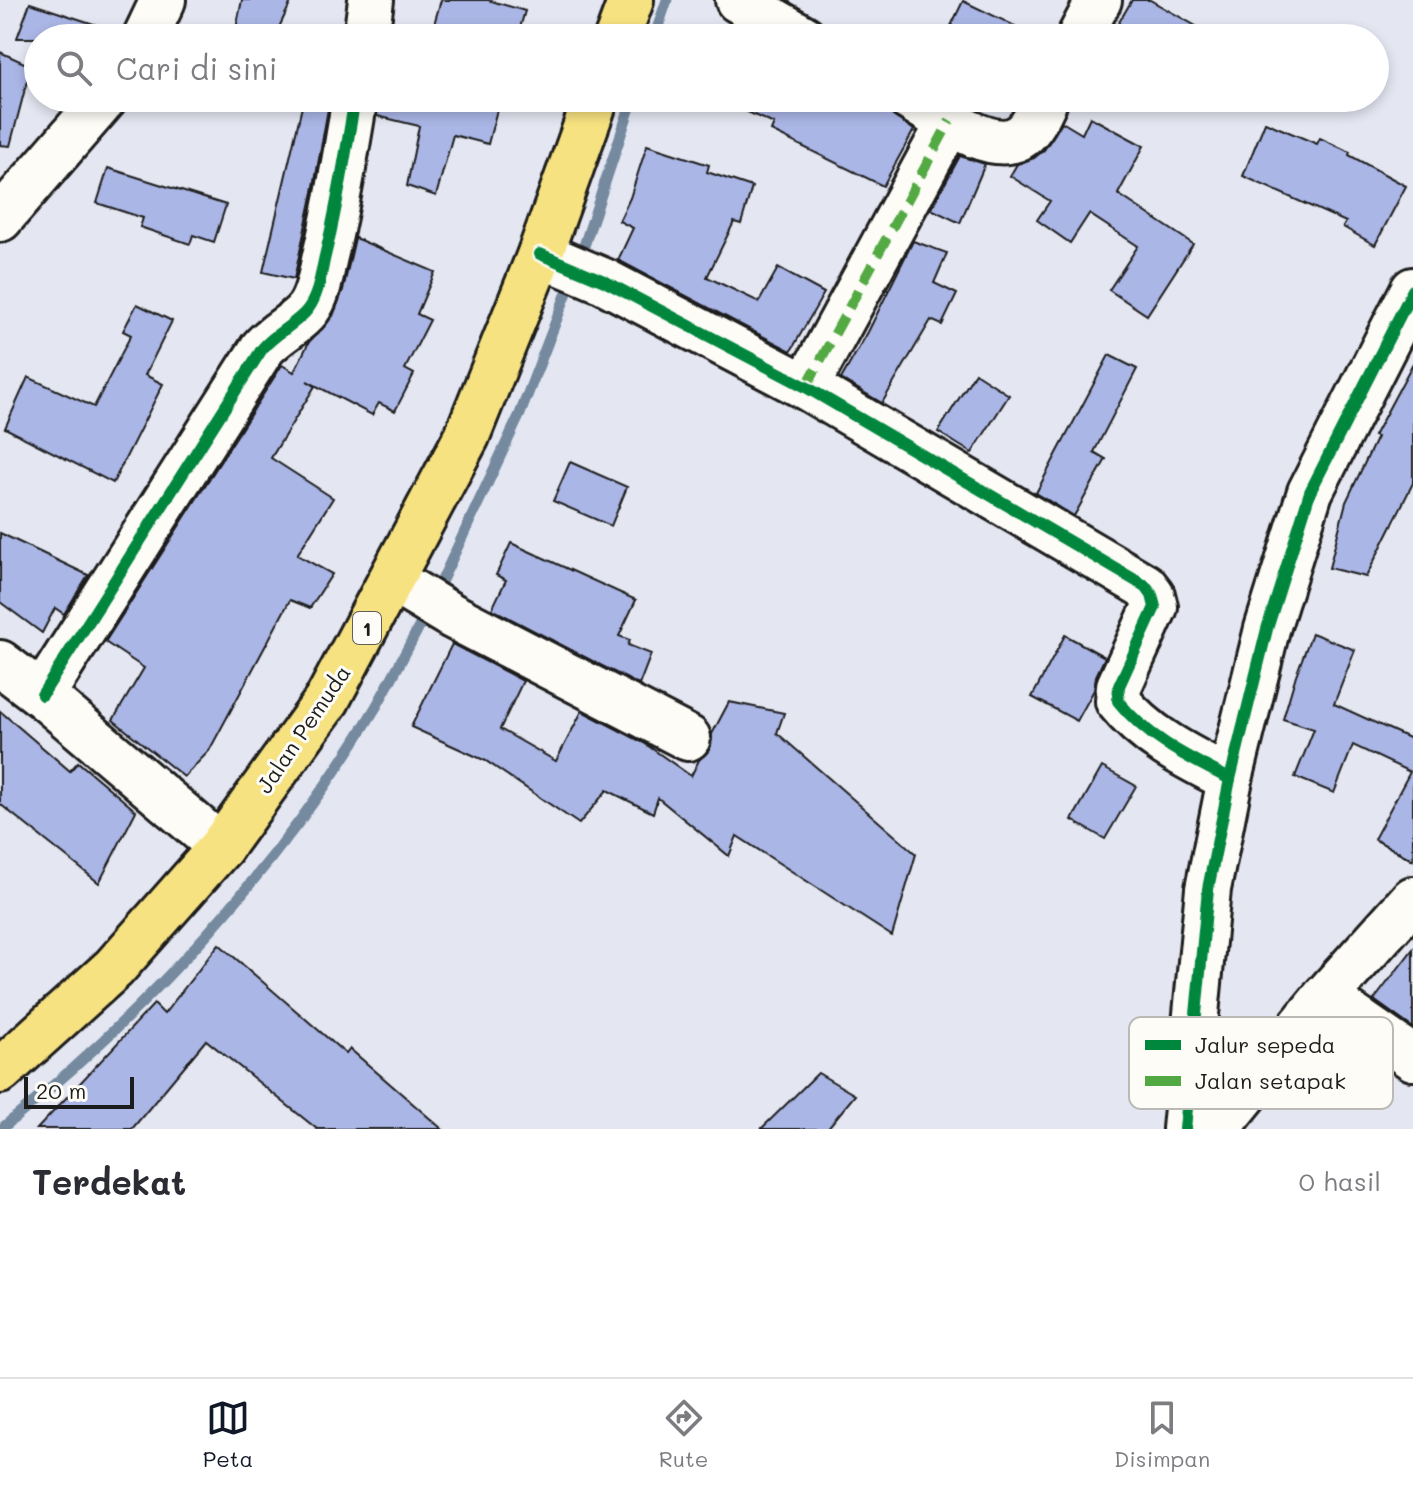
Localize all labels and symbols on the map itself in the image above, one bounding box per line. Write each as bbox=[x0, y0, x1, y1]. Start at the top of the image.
road number: 1 bbox=[353, 612, 381, 644]
street label: Jalan Pemuda bbox=[249, 659, 357, 799]
legend bbox=[1129, 1017, 1393, 1109]
text: Jalur sepeda bbox=[1195, 1030, 1336, 1059]
text: Jalan setapak bbox=[1195, 1066, 1346, 1095]
scale bar bbox=[24, 1073, 134, 1109]

